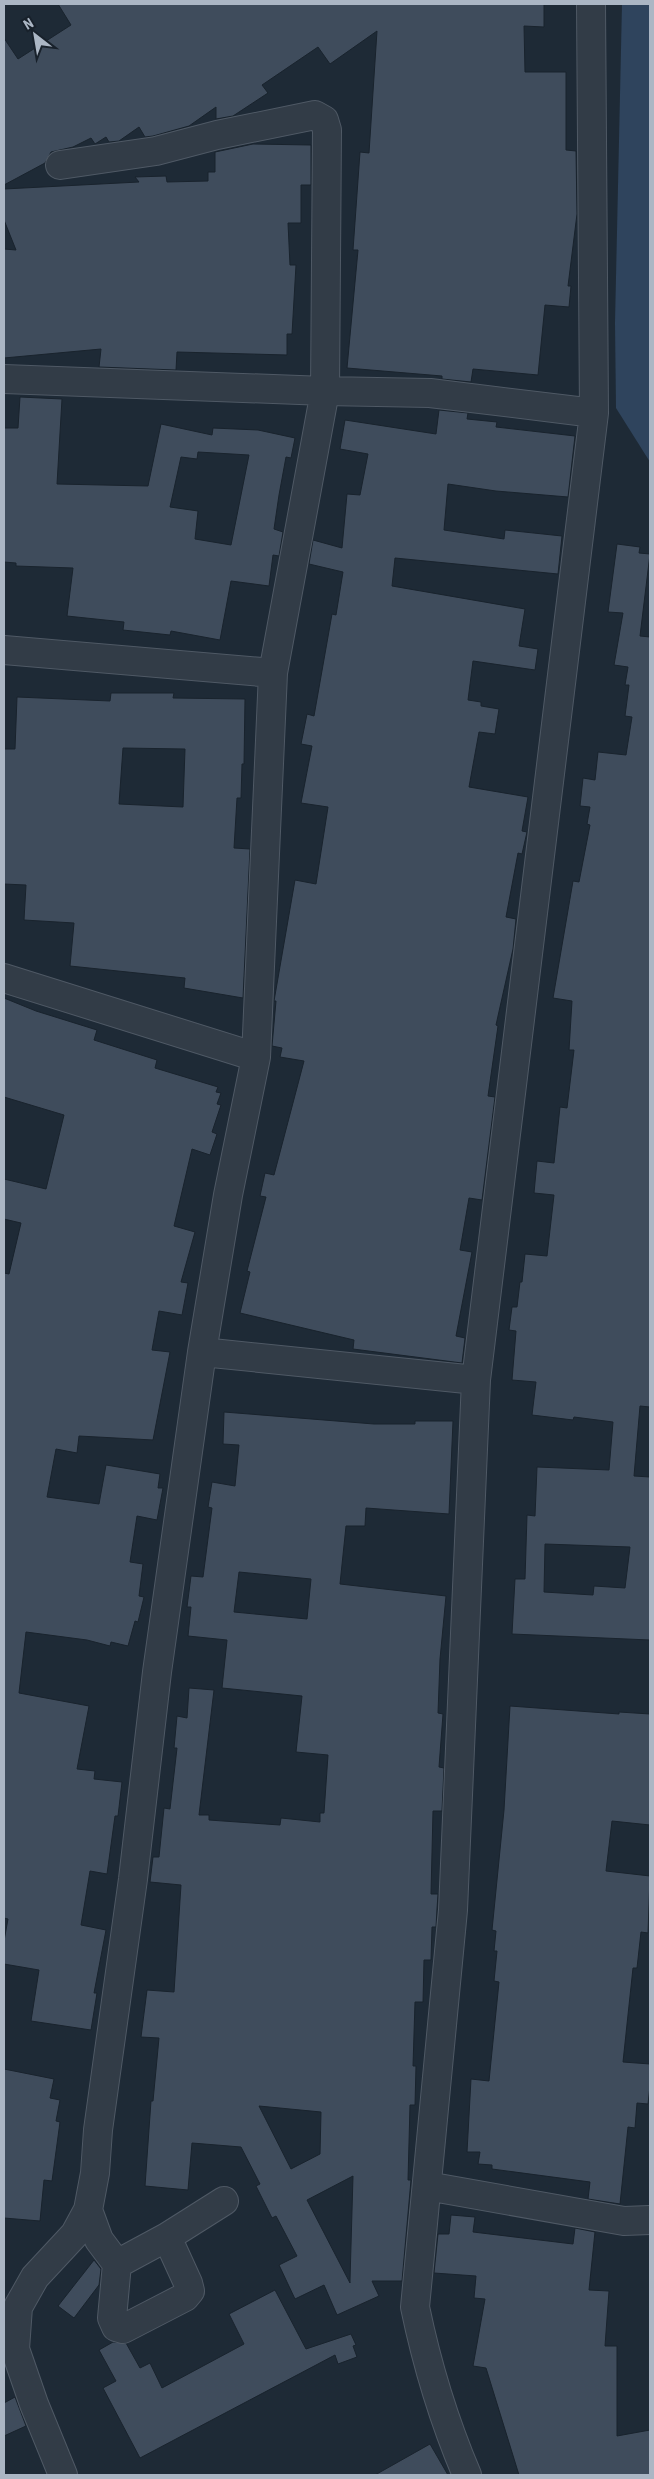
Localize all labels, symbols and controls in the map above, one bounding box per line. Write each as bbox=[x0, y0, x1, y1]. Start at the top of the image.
north arrow bbox=[10, 10, 60, 60]
text: N bbox=[21, 15, 36, 33]

